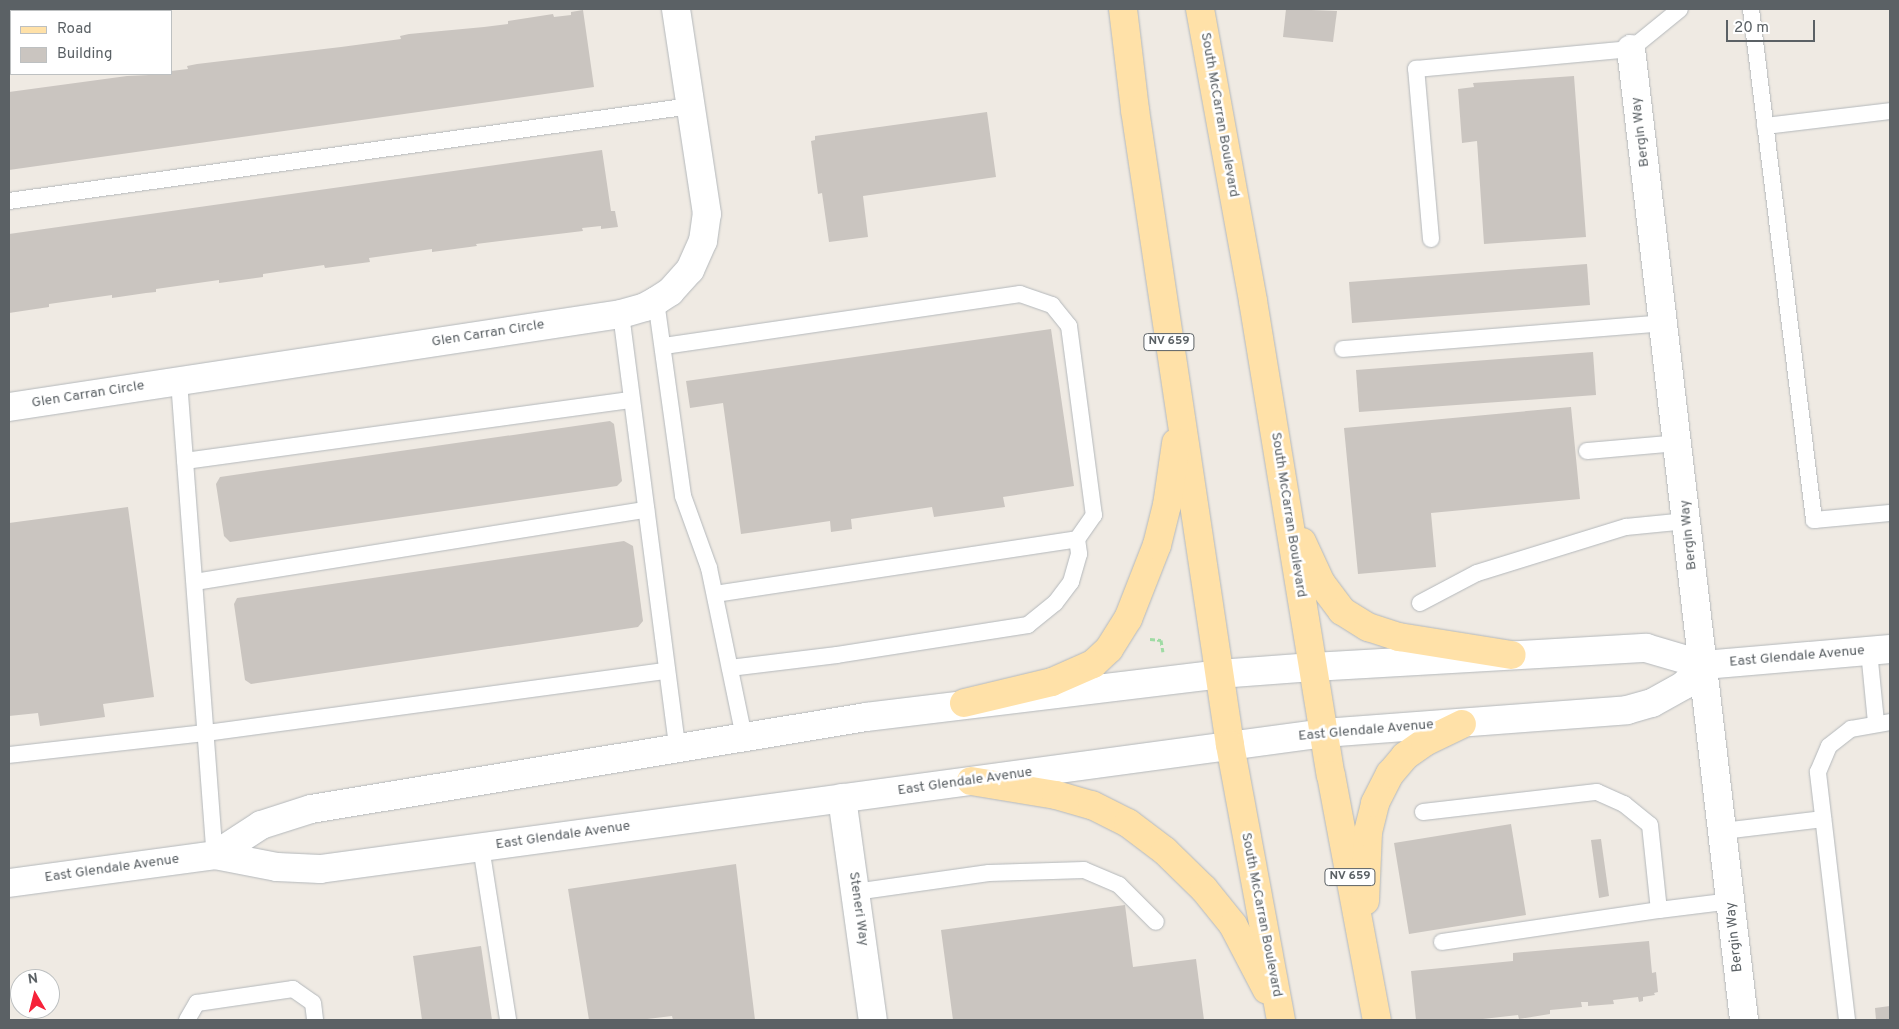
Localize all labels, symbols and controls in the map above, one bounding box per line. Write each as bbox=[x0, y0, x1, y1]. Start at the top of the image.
legend bbox=[10, 10, 172, 75]
scale bar bbox=[1729, 10, 1818, 42]
text: 20 m bbox=[1734, 19, 1769, 38]
text: Road bbox=[57, 20, 92, 39]
street label: South McCarran Boulevard bbox=[1196, 31, 1242, 199]
text: Building bbox=[57, 45, 112, 64]
street label: Bergin Way bbox=[1628, 96, 1654, 168]
street label: Glen Carran Circle bbox=[430, 317, 546, 351]
road number: NV 659 bbox=[1143, 332, 1195, 352]
street label: Glen Carran Circle bbox=[30, 378, 146, 412]
street label: South McCarran Boulevard bbox=[1267, 431, 1309, 599]
street label: Bergin Way bbox=[1677, 499, 1701, 571]
street label: East Glendale Avenue bbox=[1728, 643, 1866, 671]
street label: East Glendale Avenue bbox=[1297, 717, 1435, 745]
street label: East Glendale Avenue bbox=[896, 764, 1034, 800]
street label: East Glendale Avenue bbox=[494, 818, 632, 854]
street label: South McCarran Boulevard bbox=[1237, 831, 1285, 999]
street label: East Glendale Avenue bbox=[43, 851, 181, 887]
road number: NV 659 bbox=[1324, 868, 1376, 886]
street label: Steneri Way bbox=[844, 871, 872, 947]
street label: Bergin Way bbox=[1723, 901, 1747, 973]
north arrow bbox=[10, 969, 60, 1019]
text: N bbox=[27, 971, 39, 989]

